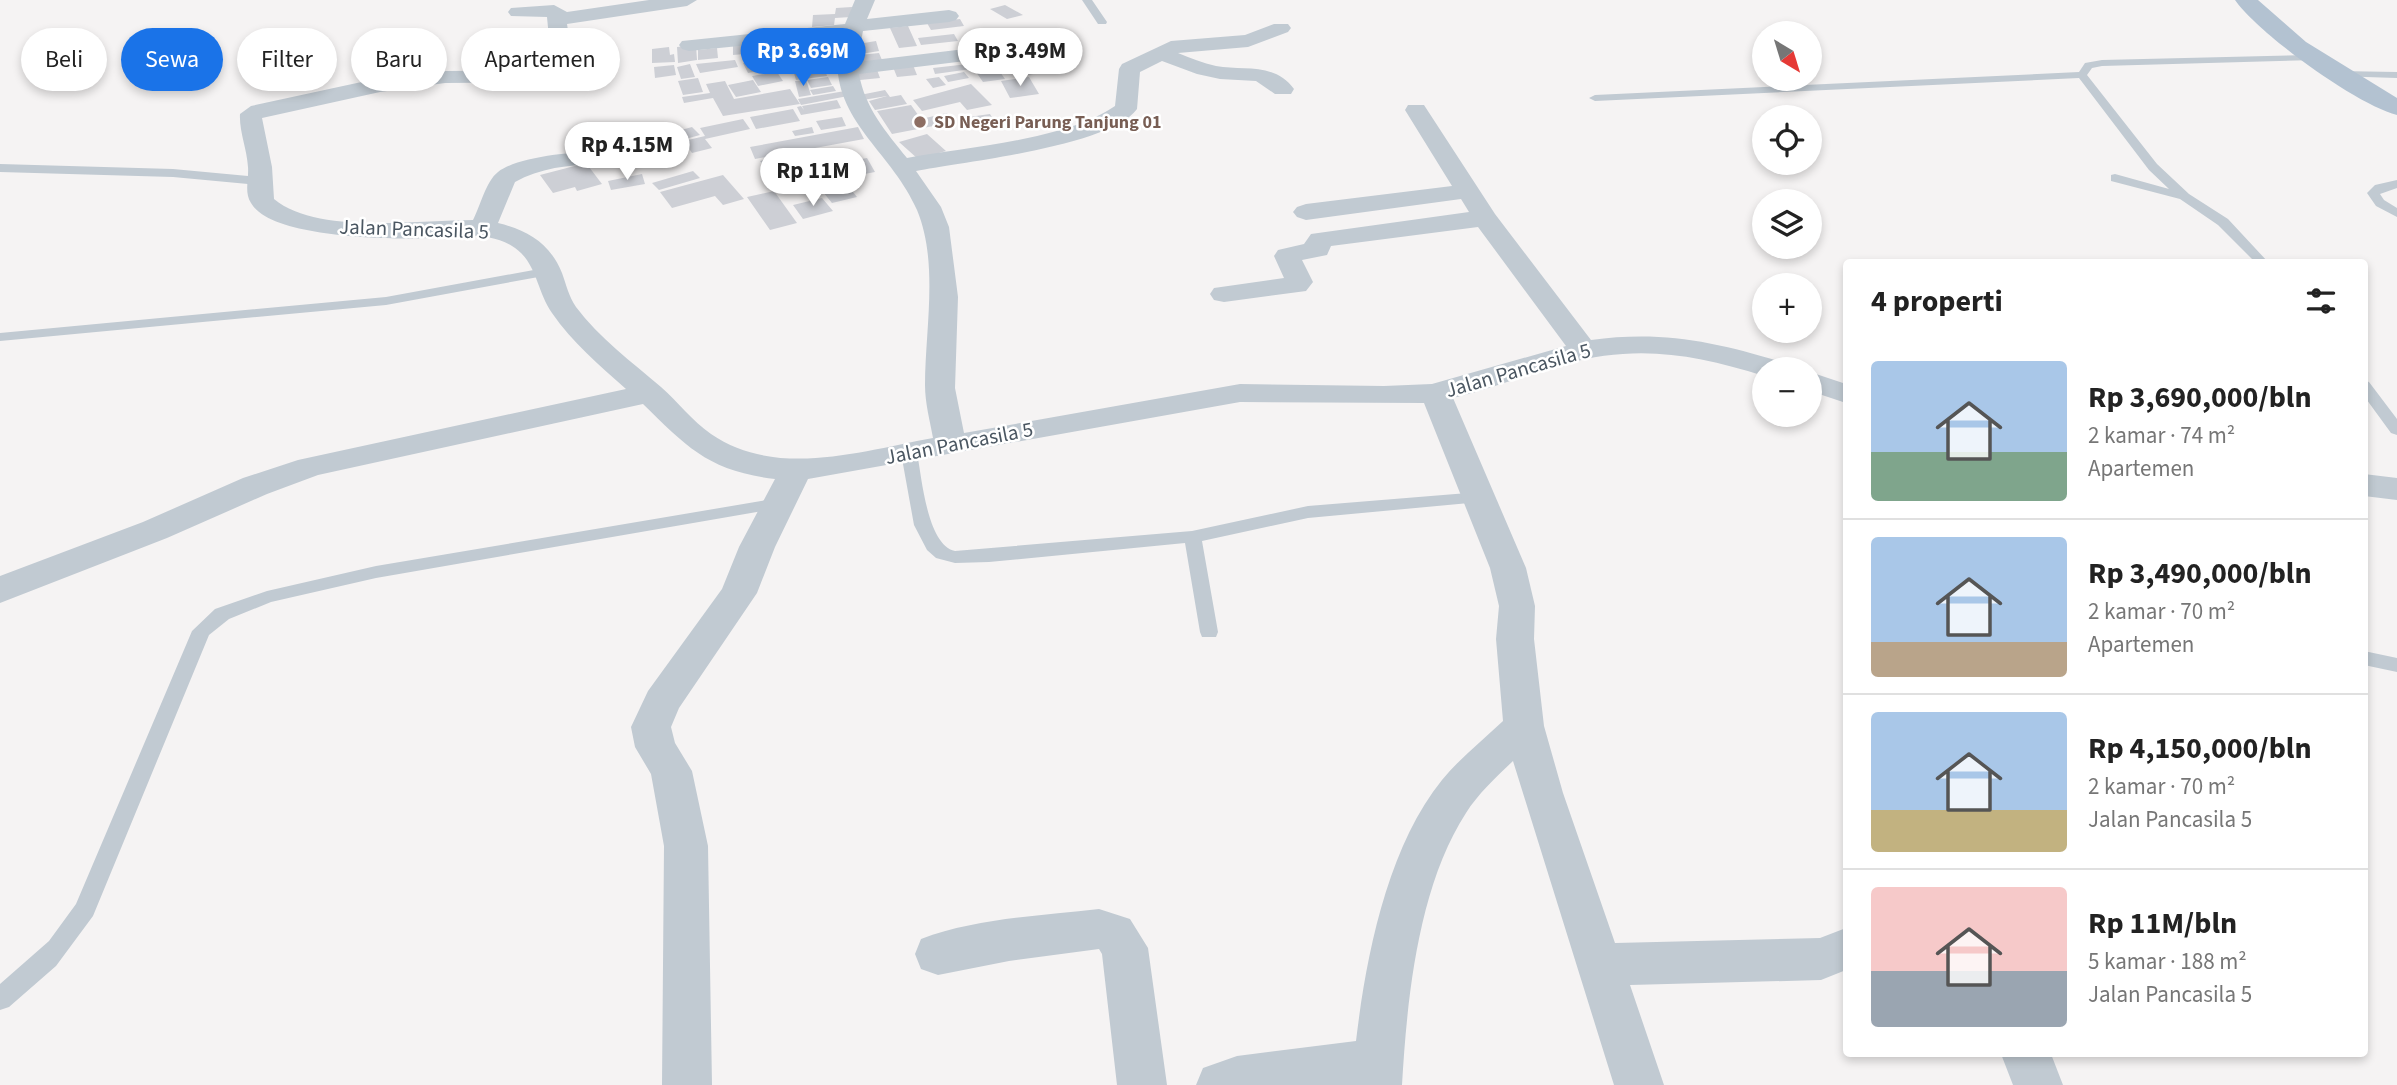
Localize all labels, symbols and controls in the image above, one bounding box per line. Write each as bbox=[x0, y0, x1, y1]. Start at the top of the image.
north arrow bbox=[1752, 21, 1822, 91]
map controls bbox=[1752, 21, 1822, 427]
chip: Beli bbox=[21, 28, 107, 91]
chip: Sewa bbox=[121, 28, 223, 91]
chip: Filter bbox=[237, 28, 337, 91]
chip: Baru bbox=[351, 28, 447, 91]
chip: Apartemen bbox=[461, 28, 620, 91]
pin: Rp 3.69M bbox=[731, 28, 875, 88]
pin: Rp 3.49M bbox=[948, 28, 1092, 88]
text: Rp 3.69M bbox=[757, 34, 849, 67]
text: Rp 3.49M bbox=[974, 34, 1066, 67]
button: locate bbox=[1752, 105, 1822, 175]
place label: SD Negeri Parung Tanjung 01 bbox=[934, 110, 1161, 135]
marker: SD Negeri Parung Tanjung 01 bbox=[912, 114, 928, 130]
pin: Rp 4.15M bbox=[555, 122, 699, 182]
text: Rp 4.15M bbox=[581, 128, 673, 161]
pin: Rp 11M bbox=[756, 148, 870, 208]
text: Rp 11M bbox=[776, 154, 850, 187]
button: layers bbox=[1752, 189, 1822, 259]
street label: Jalan Pancasila 5 bbox=[339, 211, 489, 247]
button: + bbox=[1752, 273, 1822, 343]
text: 4 properti bbox=[1871, 280, 2003, 323]
icon: filters bbox=[2302, 282, 2340, 320]
street label: Jalan Pancasila 5 bbox=[1442, 335, 1594, 405]
button: − bbox=[1752, 357, 1822, 427]
text: Rp 3,690,000/bln bbox=[2088, 376, 2312, 419]
icon: home bbox=[1927, 389, 2011, 473]
street label: Jalan Pancasila 5 bbox=[883, 414, 1035, 472]
text: 2 kamar · 74 m² bbox=[2088, 419, 2235, 452]
text: Apartemen bbox=[2088, 452, 2194, 485]
text: Rp 3,490,000/bln bbox=[2088, 552, 2312, 595]
icon: home bbox=[1927, 565, 2011, 649]
text: 2 kamar · 70 m² bbox=[2088, 595, 2235, 628]
text: Apartemen bbox=[2088, 628, 2194, 661]
text: Rp 4,150,000/bln bbox=[2088, 727, 2312, 770]
icon: home bbox=[1927, 740, 2011, 824]
text: 2 kamar · 70 m² bbox=[2088, 770, 2235, 803]
text: Jalan Pancasila 5 bbox=[2088, 803, 2252, 836]
text: Rp 11M/bln bbox=[2088, 902, 2237, 945]
icon: home bbox=[1927, 915, 2011, 999]
text: 5 kamar · 188 m² bbox=[2088, 945, 2247, 978]
text: Jalan Pancasila 5 bbox=[2088, 978, 2252, 1011]

